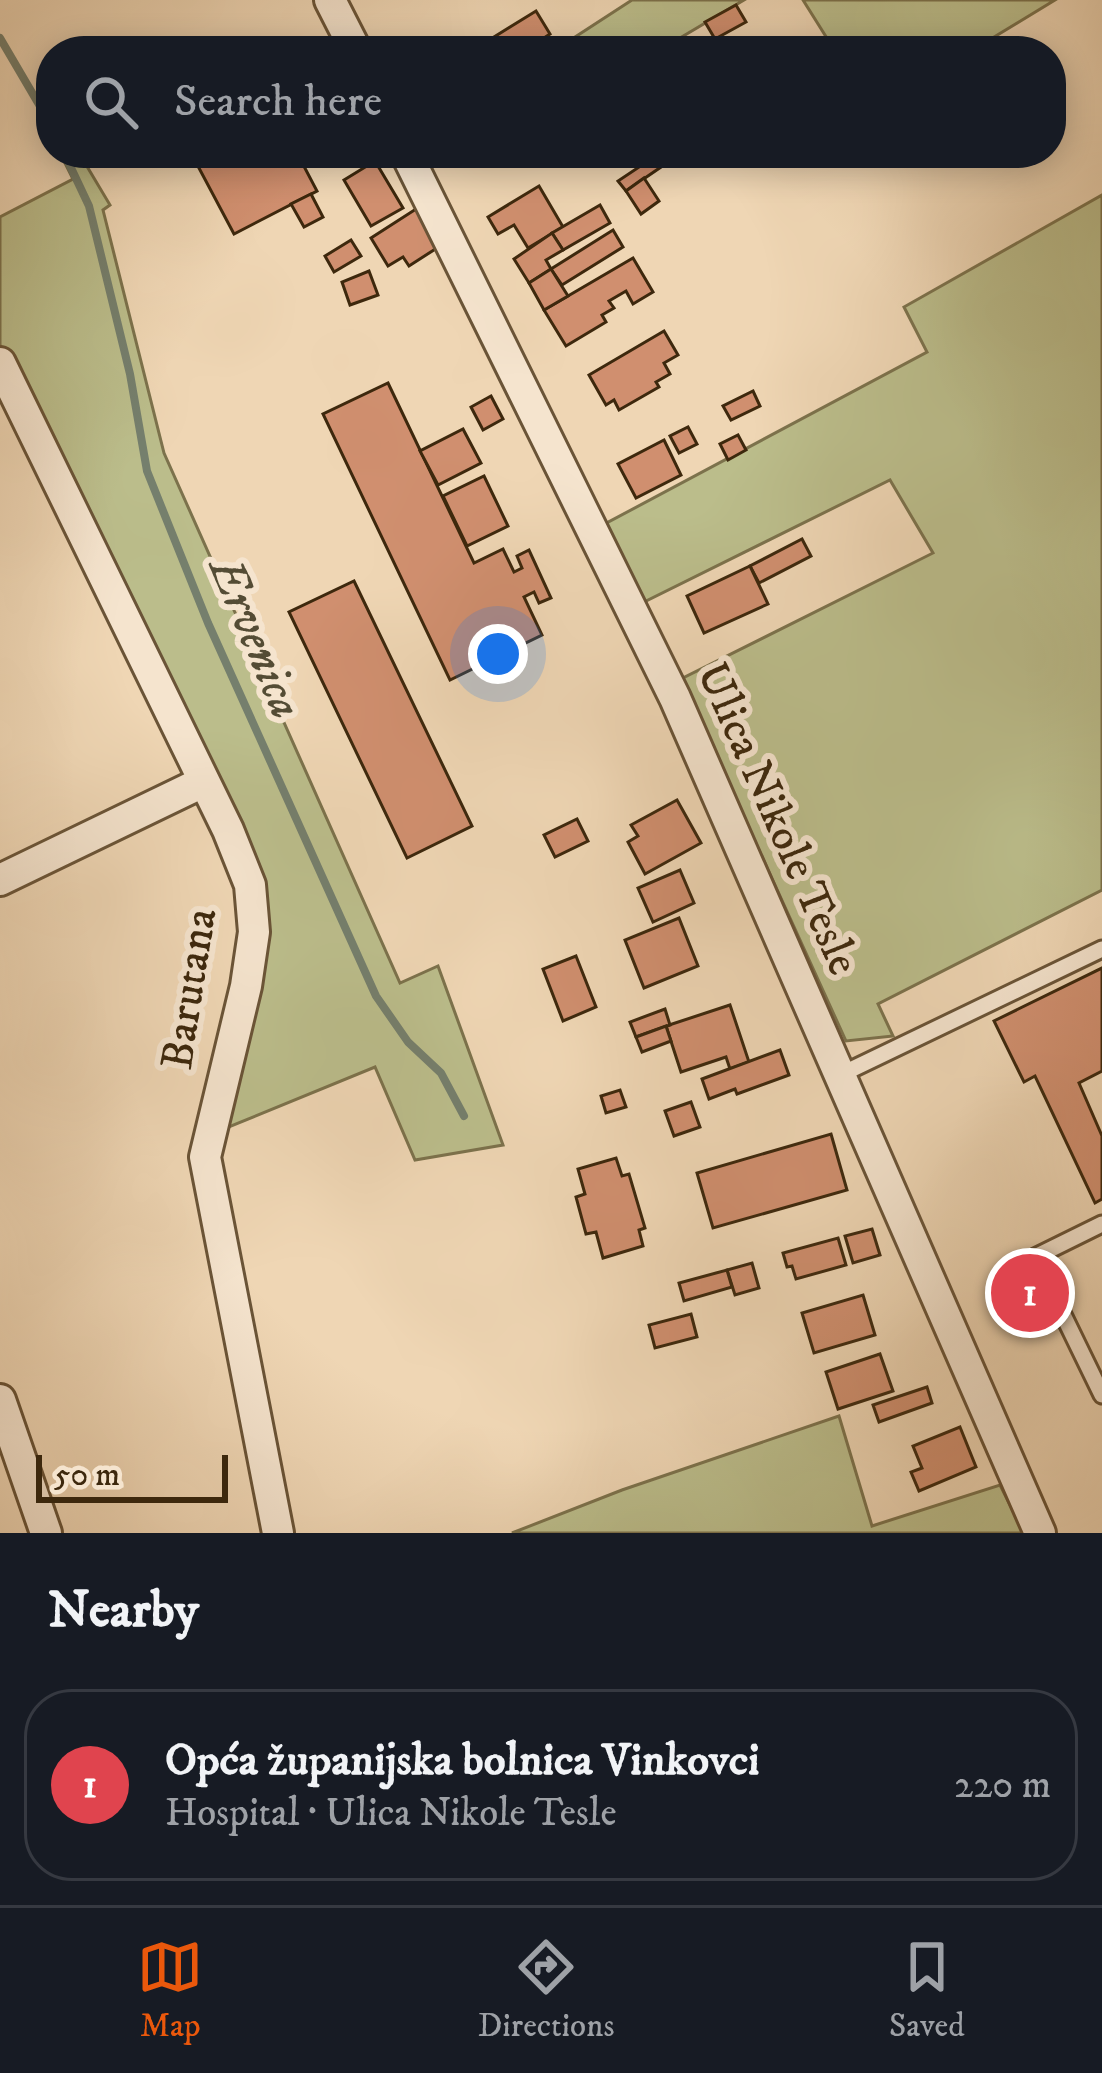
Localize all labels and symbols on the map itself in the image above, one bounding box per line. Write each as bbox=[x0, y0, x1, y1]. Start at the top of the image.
water label: Ervenica bbox=[193, 546, 316, 728]
your location bbox=[468, 624, 528, 684]
street label: Ulica Nikole Tesle bbox=[683, 654, 871, 984]
street label: Barutana bbox=[150, 905, 230, 1073]
pin: 1 bbox=[991, 1248, 1069, 1338]
scale bar bbox=[36, 1449, 228, 1502]

